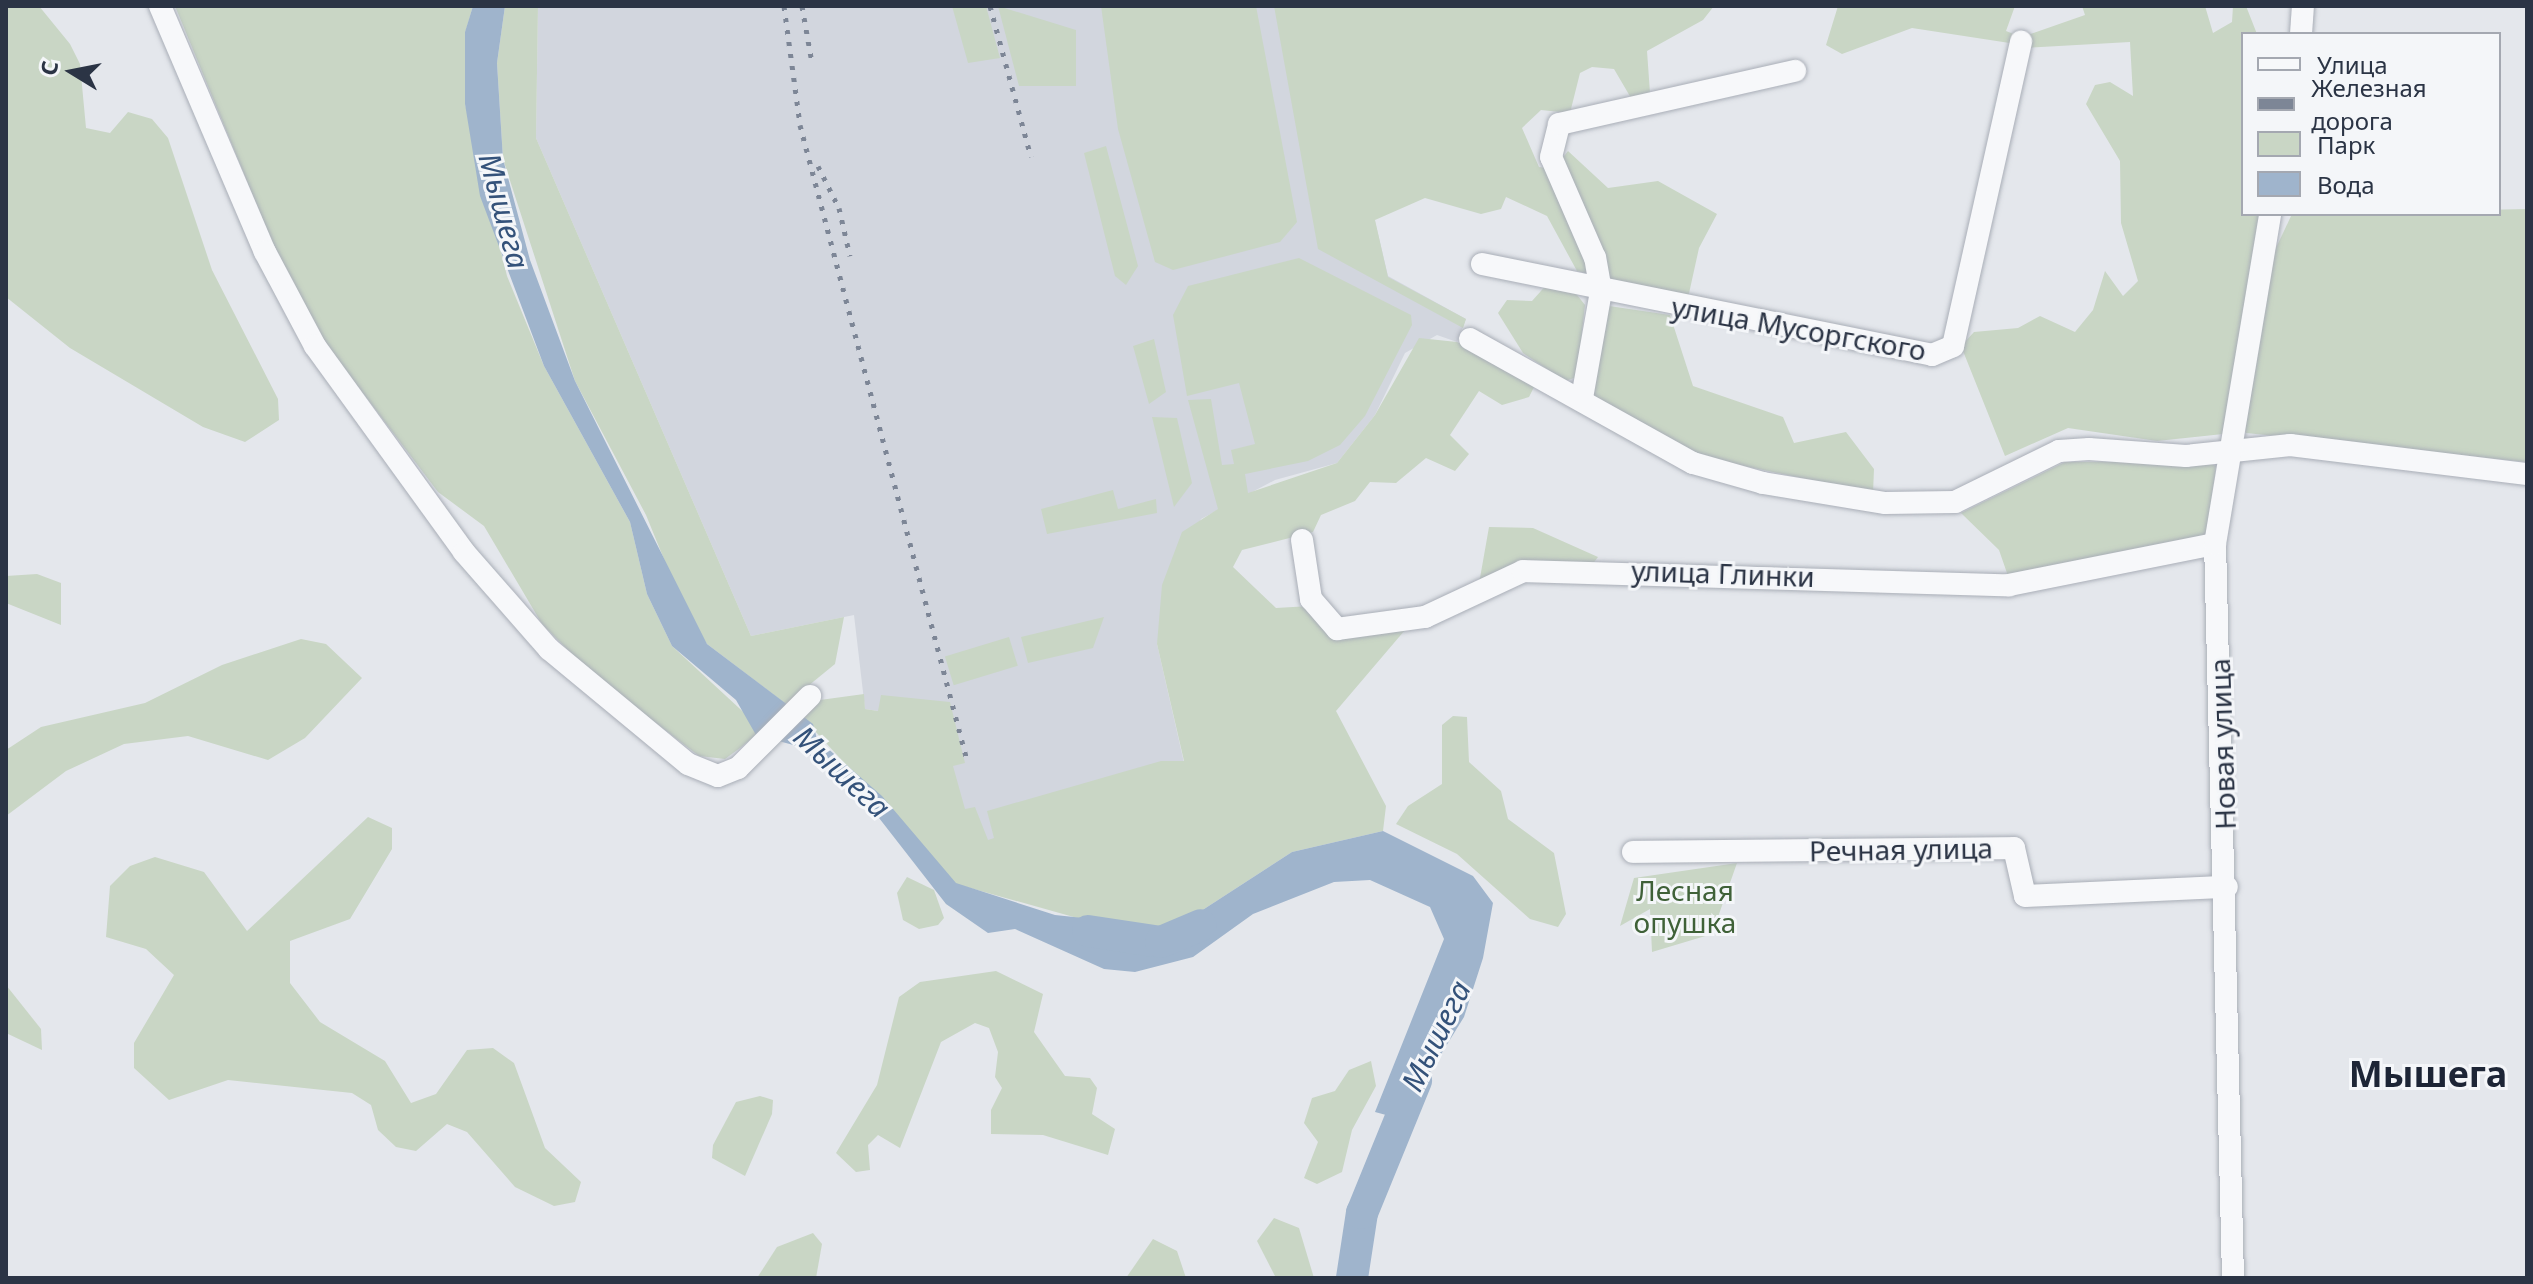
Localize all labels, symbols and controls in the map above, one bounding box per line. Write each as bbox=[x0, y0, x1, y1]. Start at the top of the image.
north arrow bbox=[32, 32, 112, 112]
legend bbox=[2241, 32, 2501, 216]
text: Улица bbox=[2317, 48, 2388, 81]
text: С bbox=[32, 58, 64, 77]
text: Железная дорога bbox=[2311, 71, 2427, 137]
text: Парк bbox=[2317, 128, 2375, 161]
water label: Мышега bbox=[471, 149, 537, 273]
text: Вода bbox=[2317, 168, 2375, 201]
street label: улица Мусоргского bbox=[1669, 289, 1929, 367]
street label: улица Глинки bbox=[1631, 553, 1815, 593]
street label: Новая улица bbox=[2202, 658, 2242, 830]
water label: Мышега bbox=[786, 718, 898, 826]
street label: Речная улица bbox=[1809, 831, 1993, 867]
park label: Лесная опушка bbox=[1634, 873, 1736, 939]
water label: Мышега bbox=[1394, 975, 1478, 1097]
district label: Мышега bbox=[2349, 1052, 2507, 1096]

